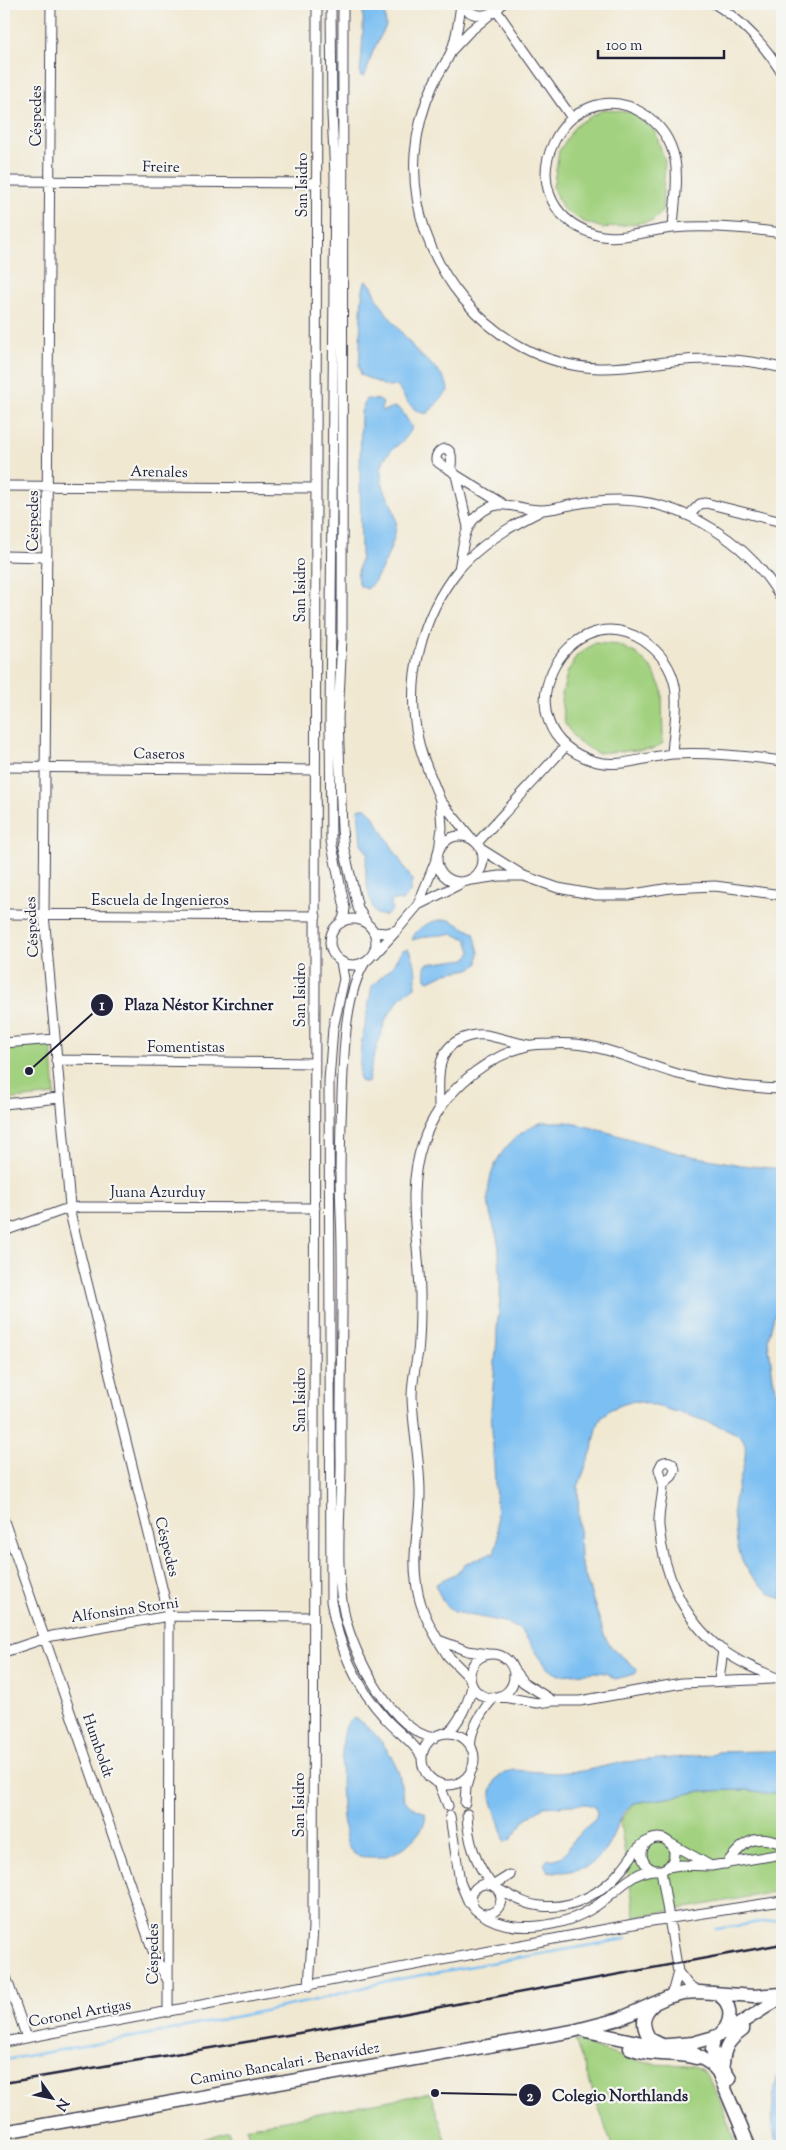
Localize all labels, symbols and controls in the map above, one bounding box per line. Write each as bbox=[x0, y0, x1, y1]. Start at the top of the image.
scale bar bbox=[598, 28, 725, 60]
text: 100 m bbox=[606, 36, 643, 57]
street label: Céspedes bbox=[27, 85, 48, 147]
street label: San Isidro bbox=[293, 152, 314, 218]
street label: Freire bbox=[142, 157, 180, 179]
street label: Arenales bbox=[130, 462, 188, 484]
street label: Céspedes bbox=[24, 490, 45, 552]
street label: San Isidro bbox=[291, 557, 312, 623]
street label: Caseros bbox=[133, 744, 185, 766]
street label: Escuela de Ingenieros bbox=[91, 891, 229, 912]
street label: Céspedes bbox=[21, 896, 45, 958]
street label: San Isidro bbox=[291, 962, 312, 1028]
callout: Plaza Néstor Kirchner bbox=[89, 989, 283, 1020]
text: Plaza Néstor Kirchner bbox=[125, 995, 274, 1018]
text: 1 bbox=[99, 996, 105, 1017]
street label: Fomentistas bbox=[147, 1038, 225, 1059]
street label: Juana Azurduy bbox=[109, 1183, 206, 1204]
street label: San Isidro bbox=[291, 1367, 312, 1433]
street label: Céspedes bbox=[148, 1515, 184, 1579]
street label: Alfonsina Storni bbox=[70, 1593, 180, 1629]
street label: Humboldt bbox=[76, 1711, 118, 1781]
street label: San Isidro bbox=[290, 1772, 311, 1838]
street label: Céspedes bbox=[144, 1923, 165, 1985]
street label: Coronel Artigas bbox=[27, 1995, 133, 2033]
street label: Camino Bancalari - Benavídez bbox=[189, 2038, 382, 2092]
north arrow bbox=[28, 2072, 78, 2122]
callout: Colegio Northlands bbox=[517, 2080, 698, 2111]
text: Colegio Northlands bbox=[552, 2086, 688, 2109]
text: 2 bbox=[526, 2087, 534, 2108]
text: N bbox=[50, 2094, 73, 2114]

